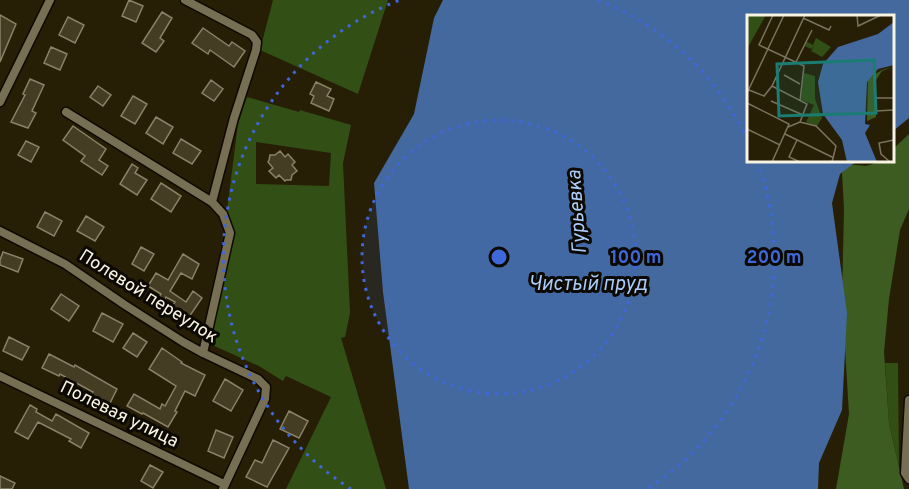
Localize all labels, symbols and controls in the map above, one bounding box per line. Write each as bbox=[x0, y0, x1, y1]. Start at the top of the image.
inset map bbox=[747, 15, 894, 162]
water label: Гурьевка bbox=[562, 169, 594, 255]
street label: Полевой переулок bbox=[74, 245, 222, 349]
centre of rings bbox=[489, 247, 509, 267]
text: 100 m bbox=[610, 247, 662, 270]
text: 200 m bbox=[746, 247, 802, 270]
water label: Чистый пруд bbox=[529, 272, 647, 298]
street label: Полевая улица bbox=[56, 376, 182, 454]

